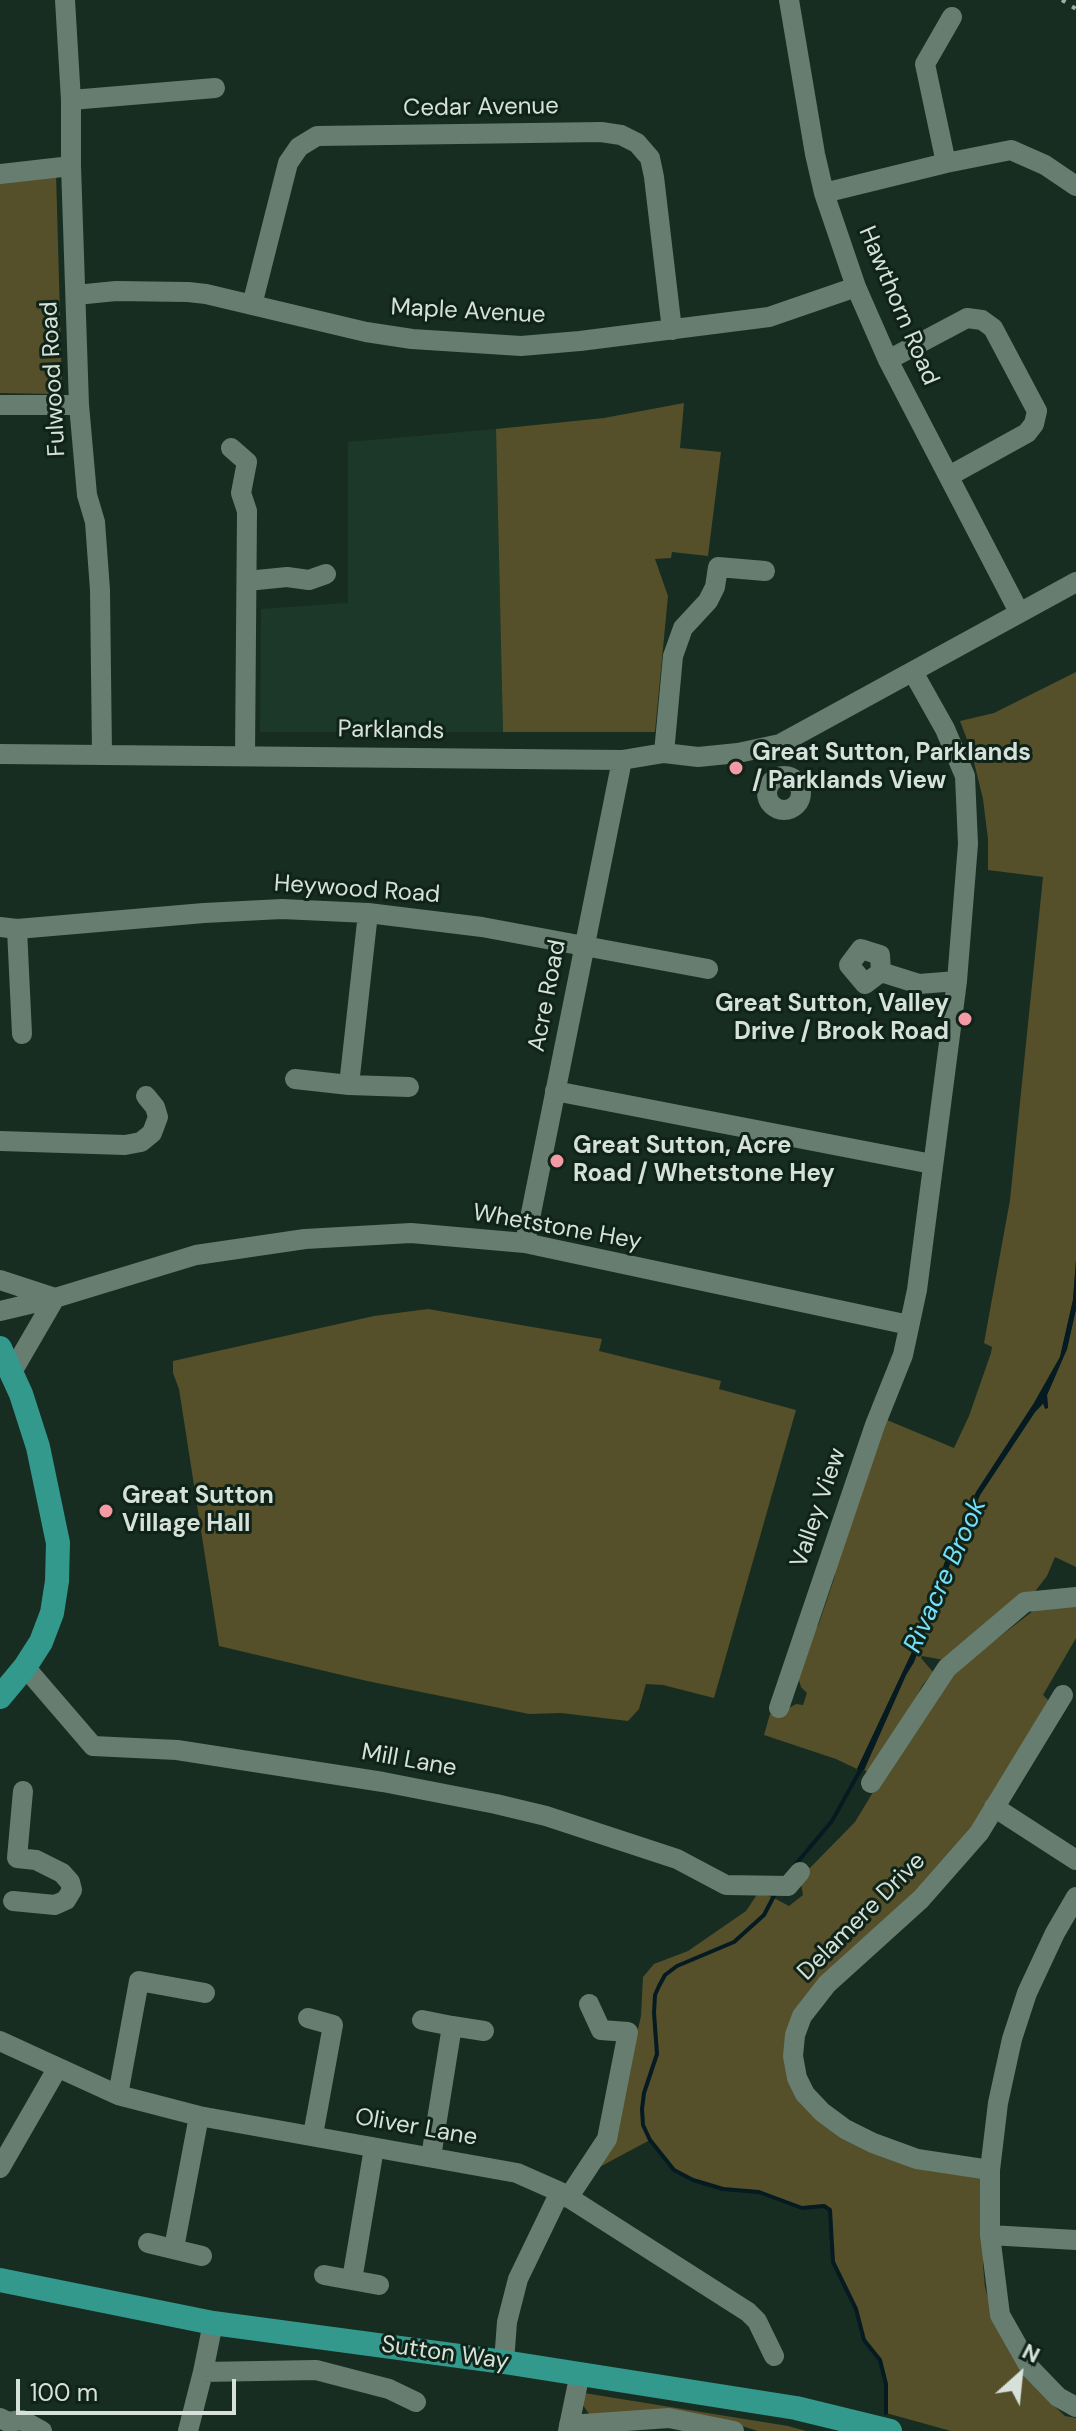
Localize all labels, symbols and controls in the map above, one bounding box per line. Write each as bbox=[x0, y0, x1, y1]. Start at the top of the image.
street label: Cedar Avenue bbox=[403, 92, 559, 124]
street label: Hawthorn Road bbox=[852, 222, 944, 390]
street label: Maple Avenue bbox=[390, 294, 546, 330]
street label: Fulwood Road bbox=[36, 301, 72, 457]
street label: Parklands bbox=[337, 716, 445, 746]
place label: Great Sutton, Parklands / Parklands View bbox=[752, 740, 1031, 796]
marker: Great Sutton, Parklands / Parklands View bbox=[727, 759, 745, 777]
street label: Heywood Road bbox=[273, 870, 441, 910]
street label: Acre Road bbox=[523, 938, 573, 1054]
place label: Great Sutton, Valley Drive / Brook Road bbox=[715, 991, 949, 1047]
marker: Great Sutton, Valley Drive / Brook Road bbox=[956, 1010, 974, 1028]
place label: Great Sutton, Acre Road / Whetstone Hey bbox=[573, 1133, 835, 1189]
marker: Great Sutton, Acre Road / Whetstone Hey bbox=[548, 1152, 566, 1170]
street label: Whetstone Hey bbox=[470, 1199, 644, 1257]
street label: Valley View bbox=[785, 1444, 853, 1572]
place label: Great Sutton Village Hall bbox=[122, 1483, 274, 1539]
water label: Rivacre Brook bbox=[898, 1494, 994, 1658]
marker: Great Sutton Village Hall bbox=[97, 1502, 115, 1520]
street label: Mill Lane bbox=[359, 1738, 459, 1784]
street label: Delamere Drive bbox=[792, 1847, 932, 1987]
street label: Oliver Lane bbox=[353, 2103, 479, 2153]
street label: Sutton Way bbox=[379, 2331, 511, 2377]
north arrow bbox=[980, 2335, 1060, 2415]
text: N bbox=[1017, 2337, 1045, 2370]
scale bar bbox=[20, 2363, 240, 2413]
text: 100 m bbox=[30, 2377, 98, 2408]

